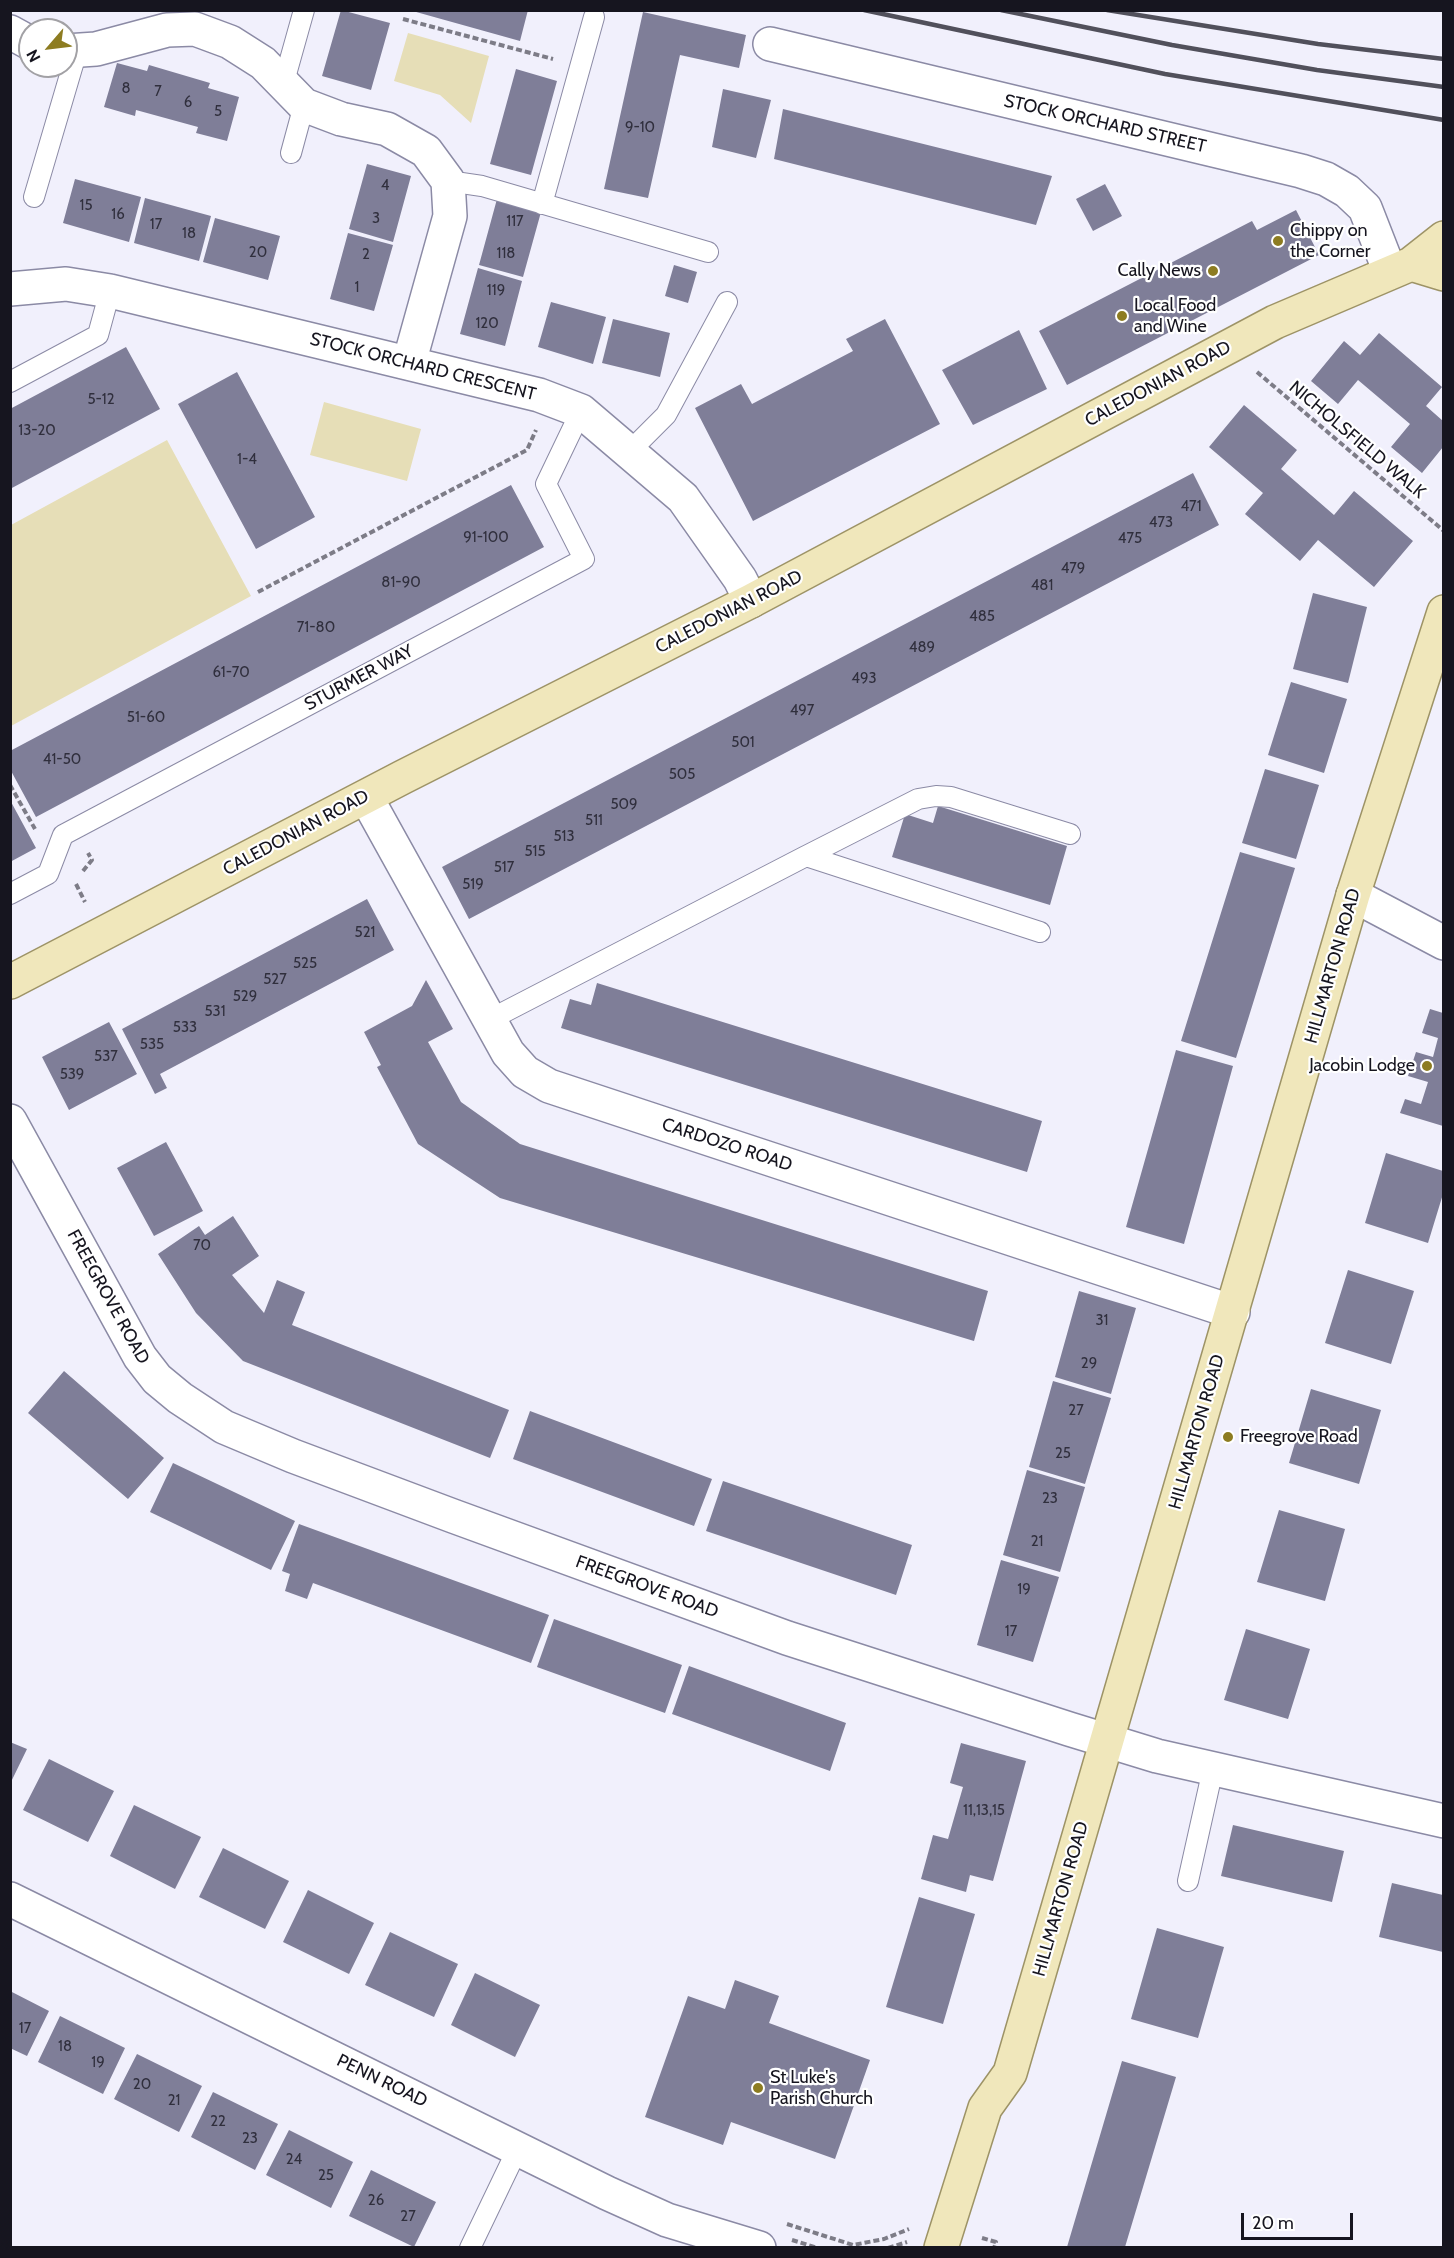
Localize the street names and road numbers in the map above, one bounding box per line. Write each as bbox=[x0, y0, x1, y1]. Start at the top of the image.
street label: STOCK ORCHARD STREET bbox=[1002, 90, 1208, 158]
street label: STOCK ORCHARD CRESCENT bbox=[308, 328, 538, 406]
street label: CALEDONIAN ROAD bbox=[1081, 336, 1235, 432]
street label: NICHOLSFIELD WALK bbox=[1284, 377, 1430, 503]
street label: CALEDONIAN ROAD bbox=[652, 566, 806, 658]
street label: STURMER WAY bbox=[301, 640, 417, 716]
street label: CALEDONIAN ROAD bbox=[219, 785, 373, 881]
street label: HILLMARTON ROAD bbox=[1301, 886, 1365, 1046]
street label: CARDOZO ROAD bbox=[659, 1114, 795, 1176]
street label: FREEGROVE ROAD bbox=[62, 1226, 154, 1368]
street label: HILLMARTON ROAD bbox=[1165, 1352, 1229, 1512]
street label: FREEGROVE ROAD bbox=[573, 1551, 721, 1623]
street label: HILLMARTON ROAD bbox=[1029, 1819, 1093, 1979]
street label: PENN ROAD bbox=[333, 2050, 431, 2112]

